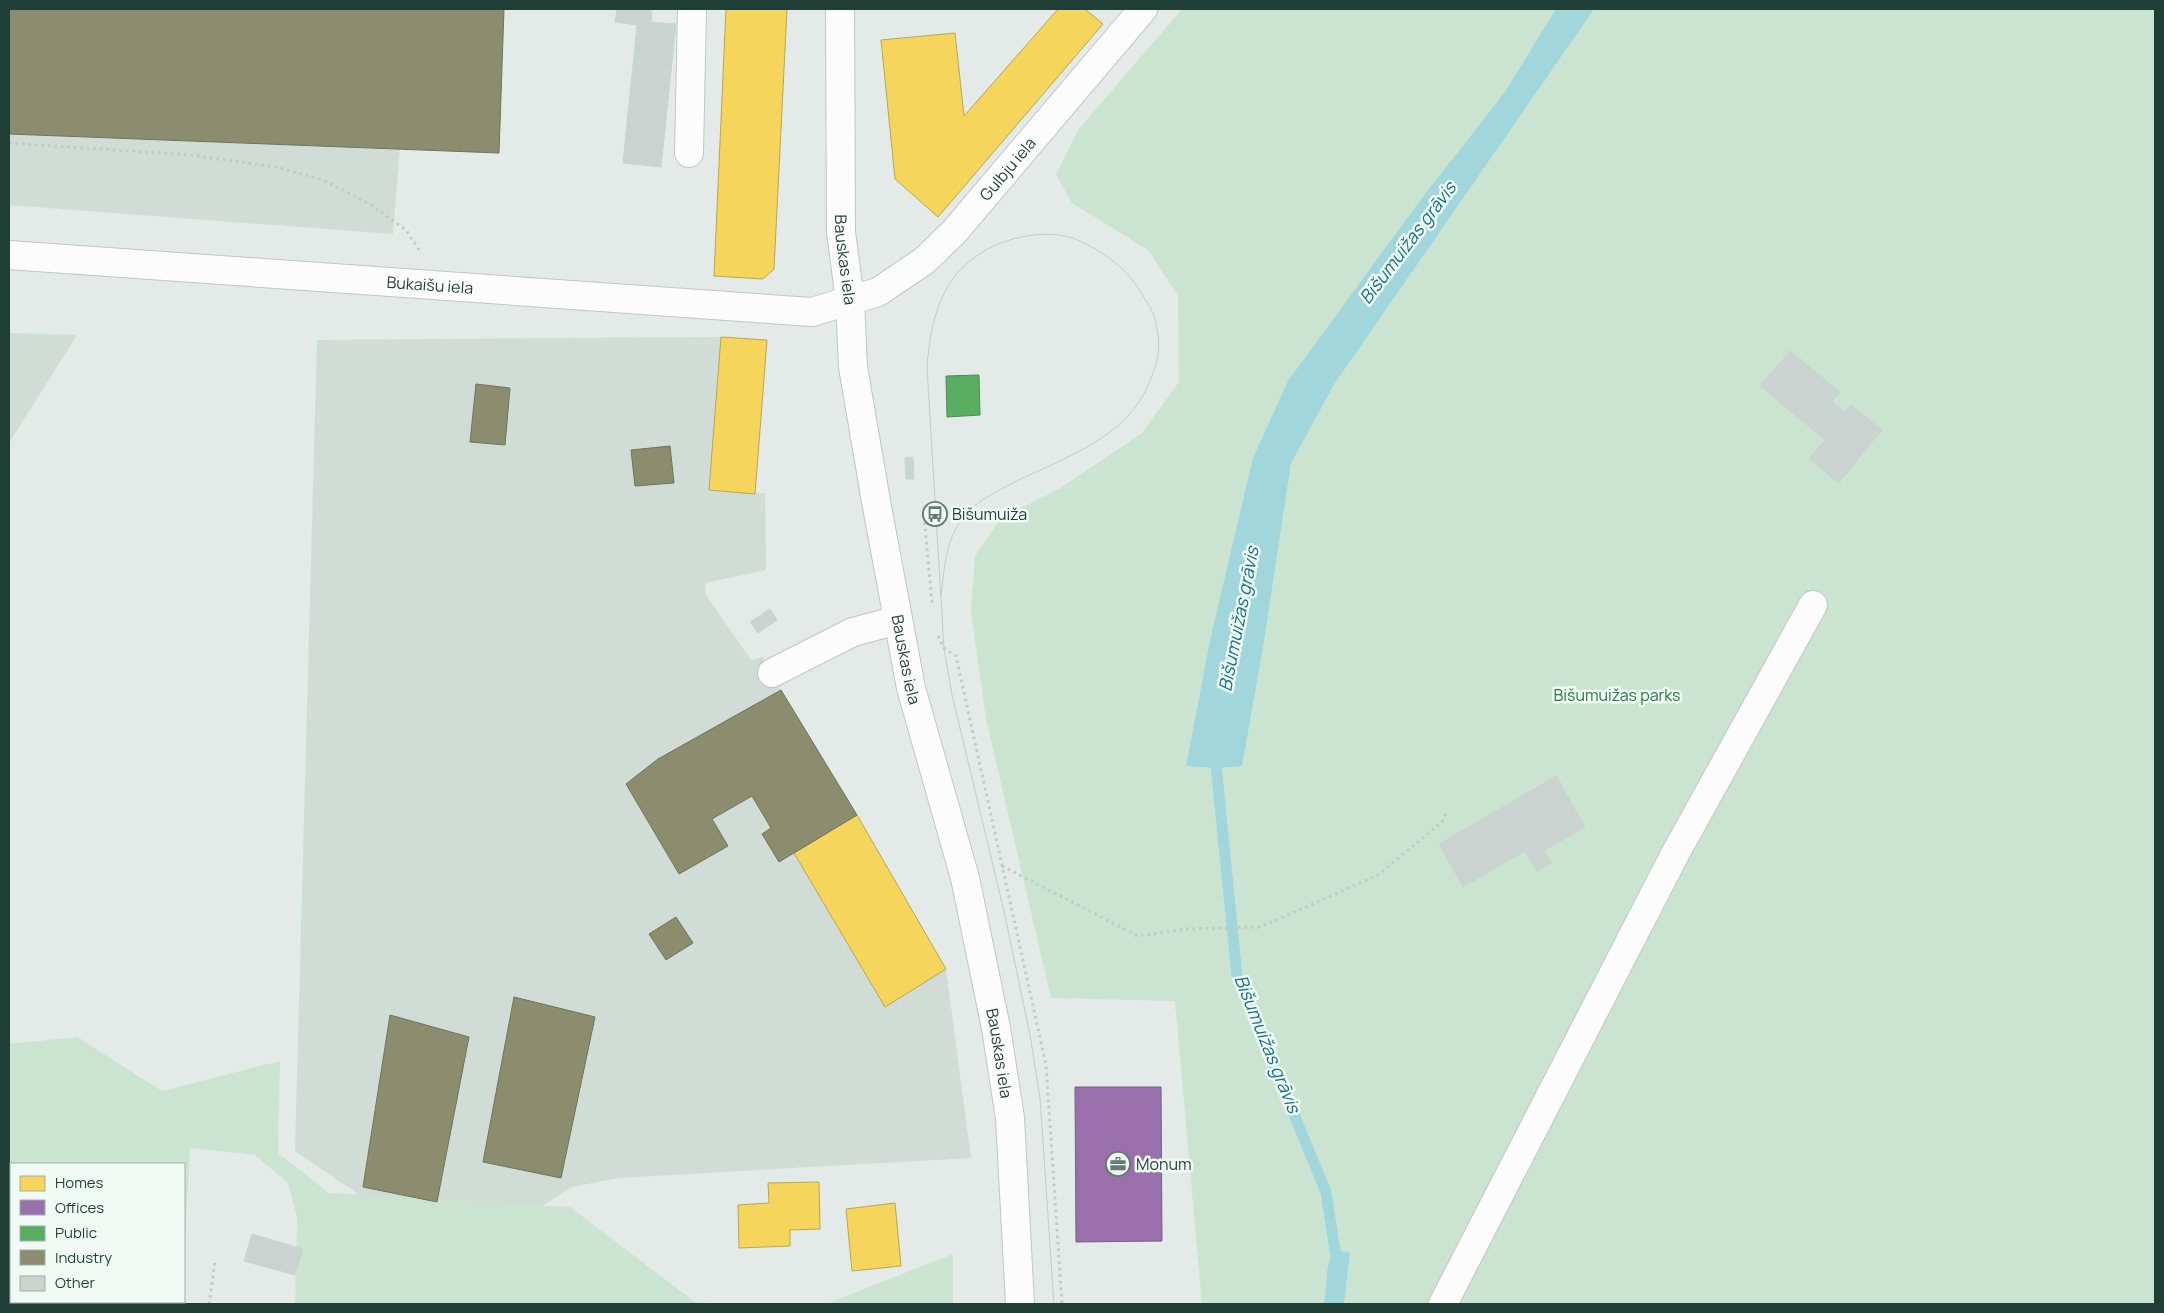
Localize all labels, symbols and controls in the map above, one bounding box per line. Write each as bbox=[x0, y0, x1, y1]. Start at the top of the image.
street label: Gulbju iela bbox=[974, 133, 1041, 205]
water label: Bišumuižas grāvis bbox=[1353, 175, 1462, 308]
street label: Bauskas iela bbox=[830, 215, 861, 306]
street label: Bukaišu iela bbox=[386, 271, 474, 299]
bus stop icon: Bišumuiža bbox=[922, 501, 948, 527]
place label: Bišumuiža bbox=[952, 503, 1027, 525]
water label: Bišumuižas grāvis bbox=[1212, 543, 1264, 693]
street label: Bauskas iela bbox=[886, 613, 926, 707]
park label: Bišumuižas parks bbox=[1553, 684, 1681, 706]
water label: Bišumuižas grāvis bbox=[1229, 971, 1307, 1118]
street label: Bauskas iela bbox=[981, 1006, 1018, 1100]
office icon: Monum bbox=[1105, 1151, 1131, 1177]
place label: Monum bbox=[1136, 1153, 1192, 1175]
legend bbox=[10, 1163, 185, 1303]
text: Homes bbox=[55, 1172, 104, 1193]
text: Offices bbox=[55, 1197, 104, 1218]
text: Public bbox=[55, 1222, 97, 1243]
text: Industry bbox=[55, 1247, 112, 1268]
text: Other bbox=[55, 1272, 96, 1293]

